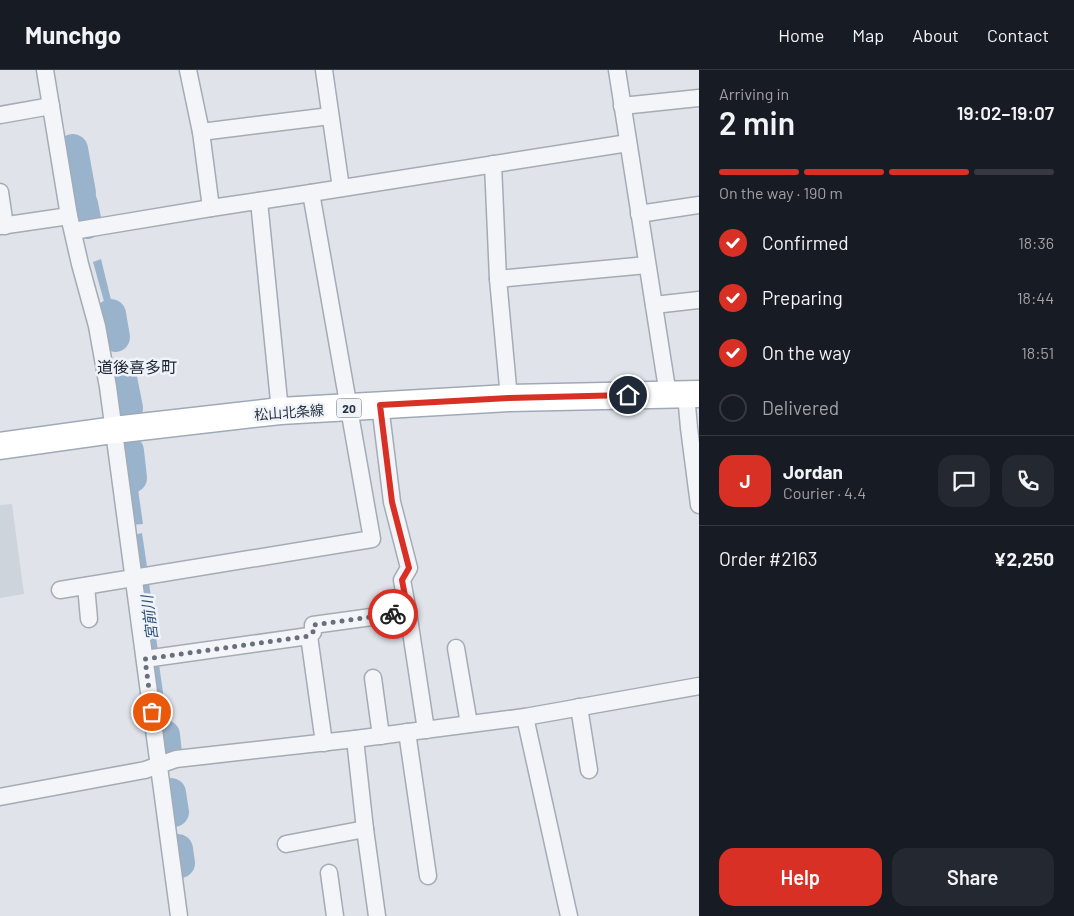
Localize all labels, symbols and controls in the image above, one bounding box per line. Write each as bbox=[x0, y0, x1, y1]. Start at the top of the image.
text: Munchgo bbox=[25, 20, 121, 49]
text: Home bbox=[778, 24, 824, 46]
text: Map bbox=[852, 24, 884, 46]
text: About bbox=[912, 24, 959, 46]
text: Contact bbox=[987, 24, 1049, 46]
text: Arriving in bbox=[719, 84, 789, 103]
text: 19:02–19:07 bbox=[957, 101, 1054, 124]
text: 2 min bbox=[719, 103, 795, 141]
text: On the way · 190 m bbox=[719, 183, 843, 202]
icon: check bbox=[719, 229, 747, 257]
text: Confirmed bbox=[762, 231, 849, 254]
text: 18:36 bbox=[1018, 233, 1054, 252]
icon: check bbox=[719, 284, 747, 312]
text: Preparing bbox=[762, 286, 843, 309]
text: 18:44 bbox=[1017, 288, 1054, 307]
icon: check bbox=[719, 339, 747, 367]
text: On the way bbox=[762, 341, 851, 364]
text: 18:51 bbox=[1021, 343, 1054, 362]
district label: 道後喜多町 bbox=[97, 357, 177, 376]
pin bbox=[607, 374, 649, 416]
icon: home bbox=[614, 381, 642, 409]
text: Delivered bbox=[762, 396, 839, 419]
road number: 20 bbox=[336, 398, 362, 418]
street label: 松山北条線 bbox=[253, 401, 325, 423]
button: chat bbox=[938, 455, 990, 507]
button: phone bbox=[1002, 455, 1054, 507]
text: Jordan bbox=[783, 460, 843, 483]
text: J bbox=[739, 469, 751, 492]
text: Courier · 4.4 bbox=[783, 483, 866, 502]
text: Order #2163 bbox=[719, 547, 818, 570]
text: ¥2,250 bbox=[994, 547, 1054, 570]
courier bbox=[368, 589, 418, 639]
water label: 宮前川 bbox=[137, 593, 161, 641]
icon: bike bbox=[379, 600, 407, 628]
pin bbox=[131, 691, 173, 733]
icon: bag bbox=[138, 698, 166, 726]
button: Help bbox=[719, 848, 882, 906]
button: Share bbox=[892, 848, 1054, 906]

